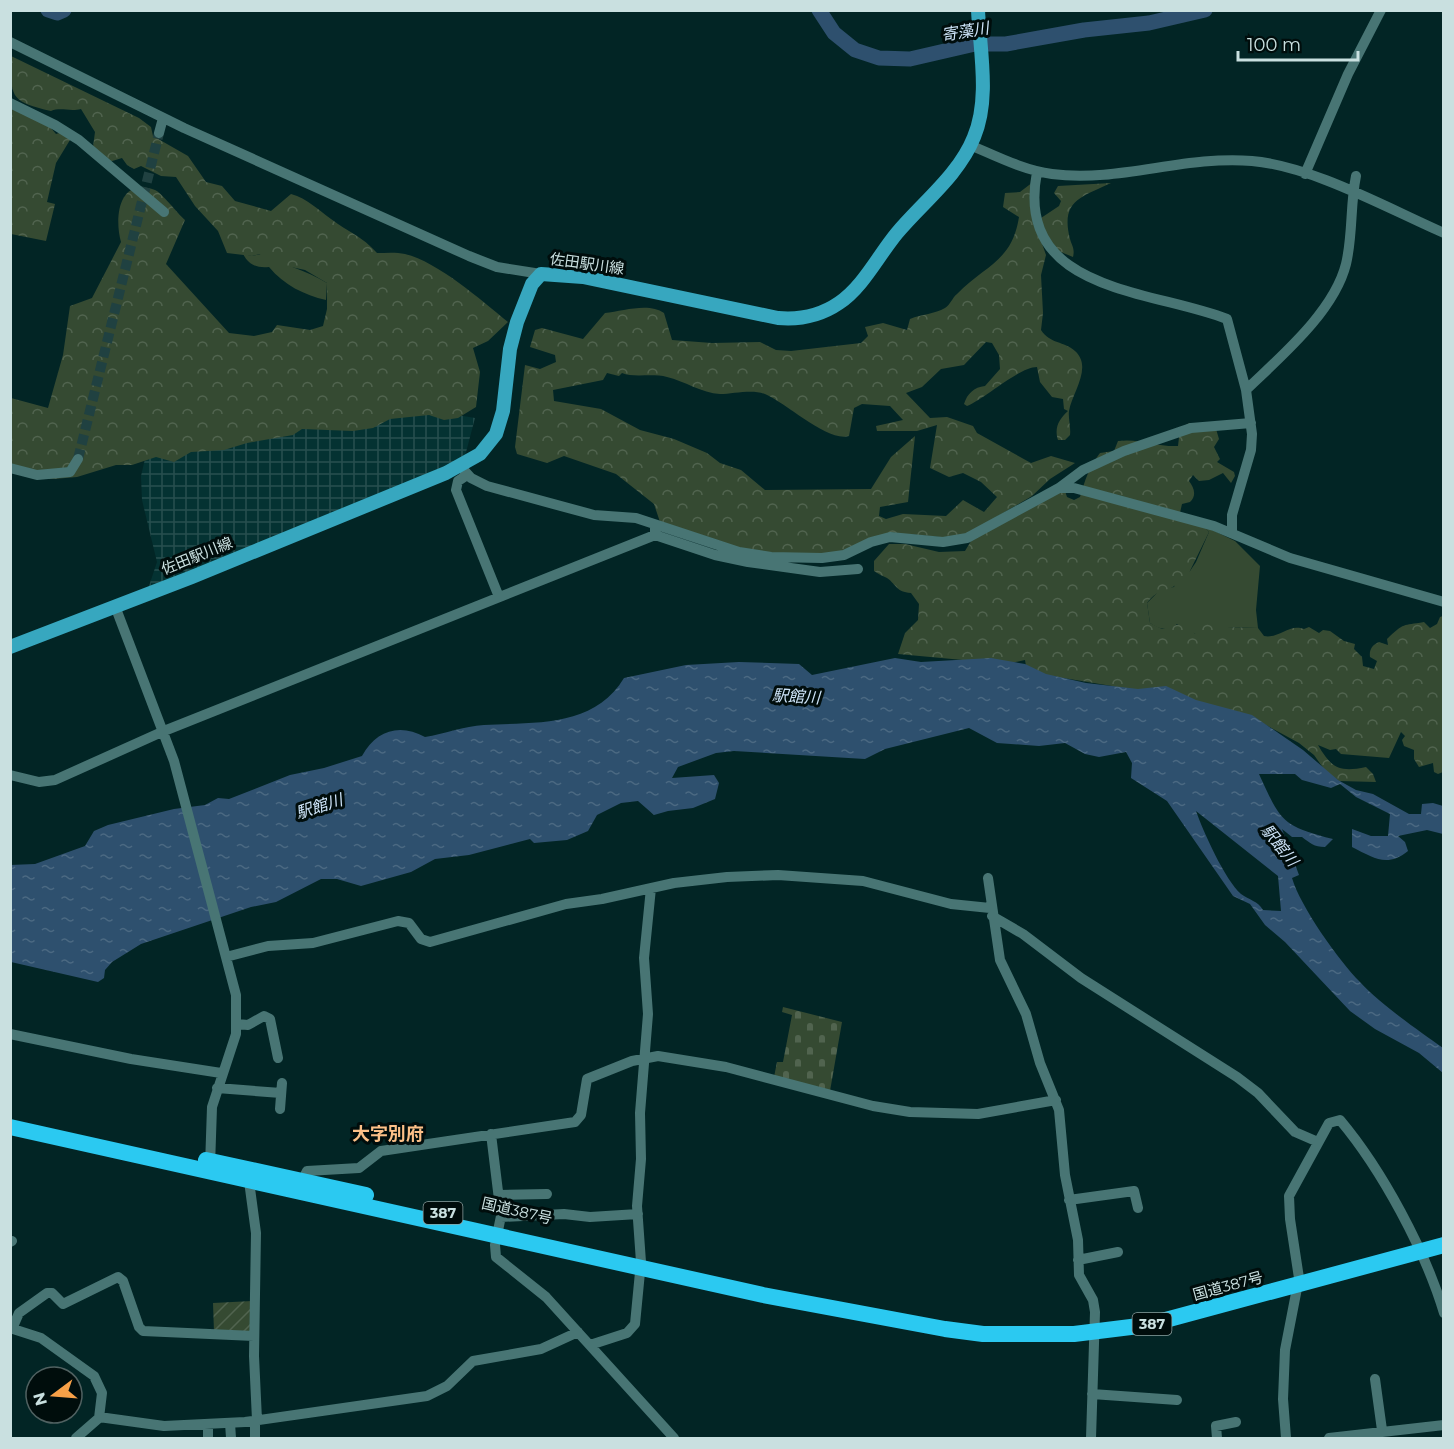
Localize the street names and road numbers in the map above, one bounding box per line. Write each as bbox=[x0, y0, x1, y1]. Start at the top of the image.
street label: 佐田駅川線 bbox=[549, 249, 626, 278]
street label: 佐田駅川線 bbox=[158, 533, 235, 578]
street label: 国道387号 bbox=[480, 1193, 554, 1228]
road number: 387 bbox=[424, 1202, 462, 1224]
street label: 国道387号 bbox=[1191, 1267, 1265, 1304]
road number: 387 bbox=[1132, 1313, 1172, 1335]

